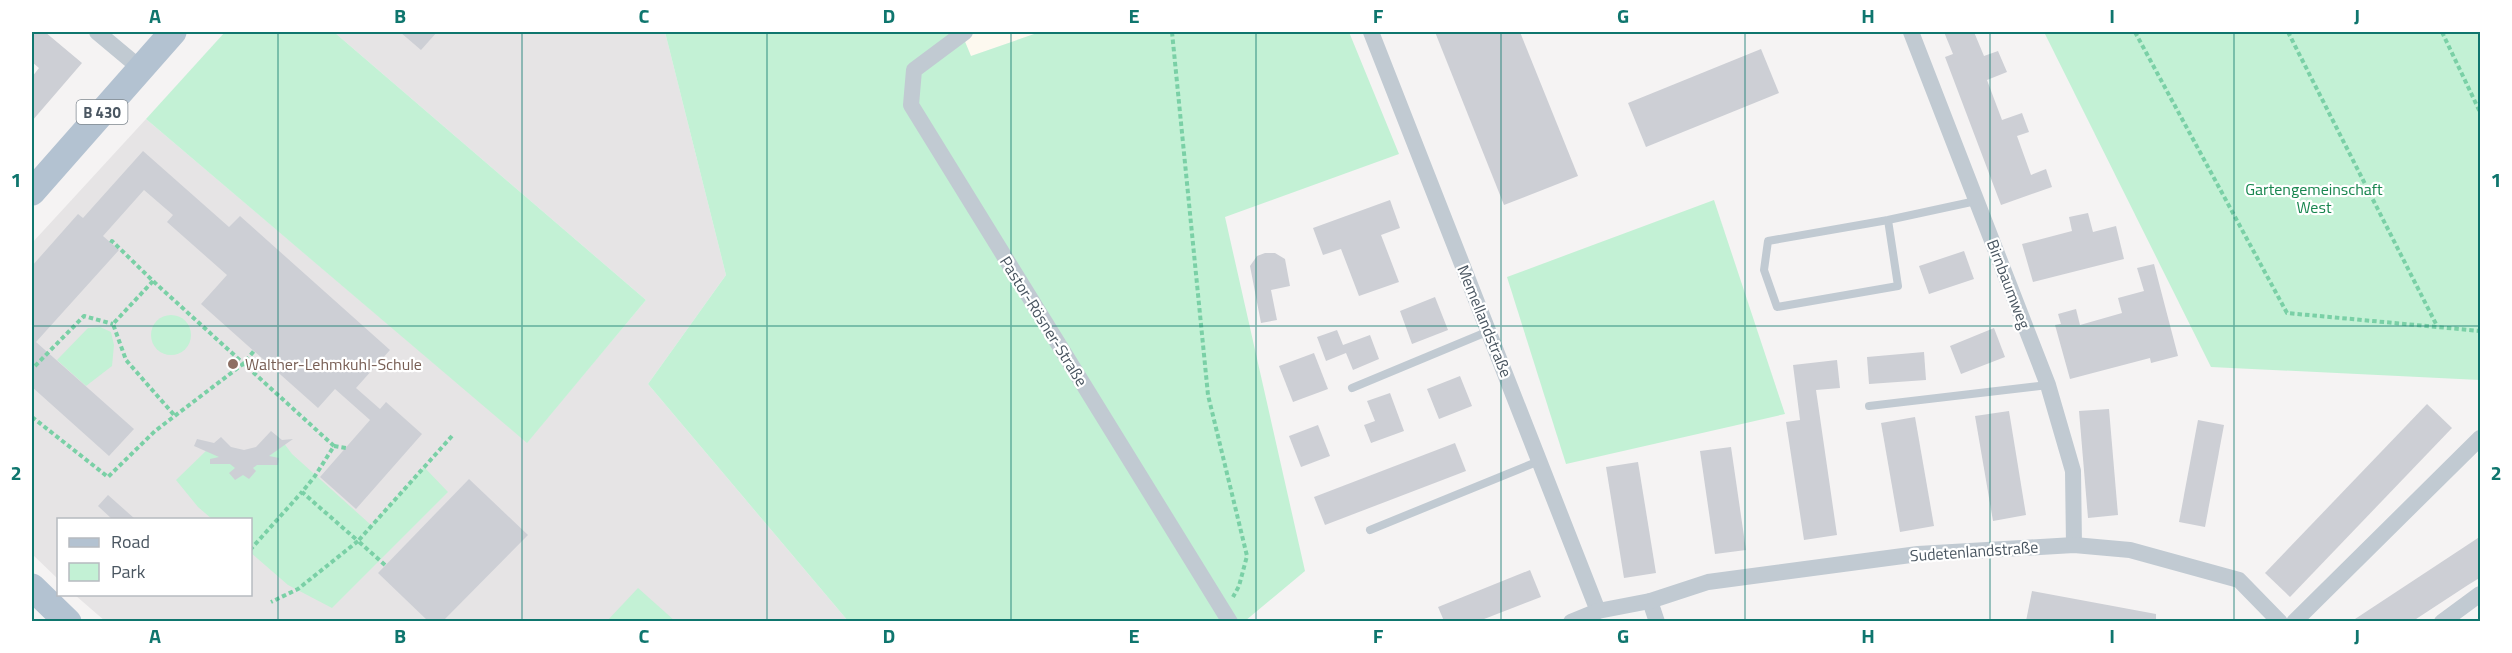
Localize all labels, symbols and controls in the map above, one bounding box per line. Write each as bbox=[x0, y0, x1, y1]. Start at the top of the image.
text: A bbox=[149, 0, 161, 31]
text: B bbox=[394, 0, 406, 31]
text: C bbox=[639, 0, 650, 31]
text: D bbox=[883, 0, 895, 31]
text: E bbox=[1128, 0, 1140, 31]
text: F bbox=[1373, 0, 1384, 31]
text: G bbox=[1617, 0, 1629, 31]
text: H bbox=[1861, 0, 1875, 31]
text: I bbox=[2109, 0, 2115, 31]
text: J bbox=[2354, 0, 2360, 31]
road number: B 430 bbox=[76, 100, 128, 124]
text: 1 bbox=[10, 164, 22, 195]
text: 1 bbox=[2490, 164, 2502, 195]
park label: Gartengemeinschaft West bbox=[2245, 177, 2383, 219]
street label: Birnbaumweg bbox=[1981, 236, 2037, 332]
street label: Pastor-Rösner-Straße bbox=[994, 251, 1094, 391]
street label: Memellandstraße bbox=[1452, 261, 1518, 381]
place label: Walther-Lehmkuhl-Schule bbox=[245, 352, 422, 376]
marker: Walther-Lehmkuhl-Schule bbox=[226, 357, 240, 371]
text: 2 bbox=[10, 457, 22, 488]
text: 2 bbox=[2490, 457, 2502, 488]
legend bbox=[57, 518, 252, 596]
text: Road bbox=[111, 528, 150, 555]
street label: Sudetenlandstraße bbox=[1909, 535, 2039, 567]
text: Park bbox=[111, 558, 146, 585]
text: A bbox=[149, 620, 161, 651]
text: B bbox=[394, 620, 406, 651]
text: C bbox=[639, 620, 650, 651]
text: D bbox=[883, 620, 895, 651]
text: E bbox=[1128, 620, 1140, 651]
text: F bbox=[1373, 620, 1384, 651]
text: G bbox=[1617, 620, 1629, 651]
text: H bbox=[1861, 620, 1875, 651]
text: I bbox=[2109, 620, 2115, 651]
text: J bbox=[2354, 620, 2360, 651]

